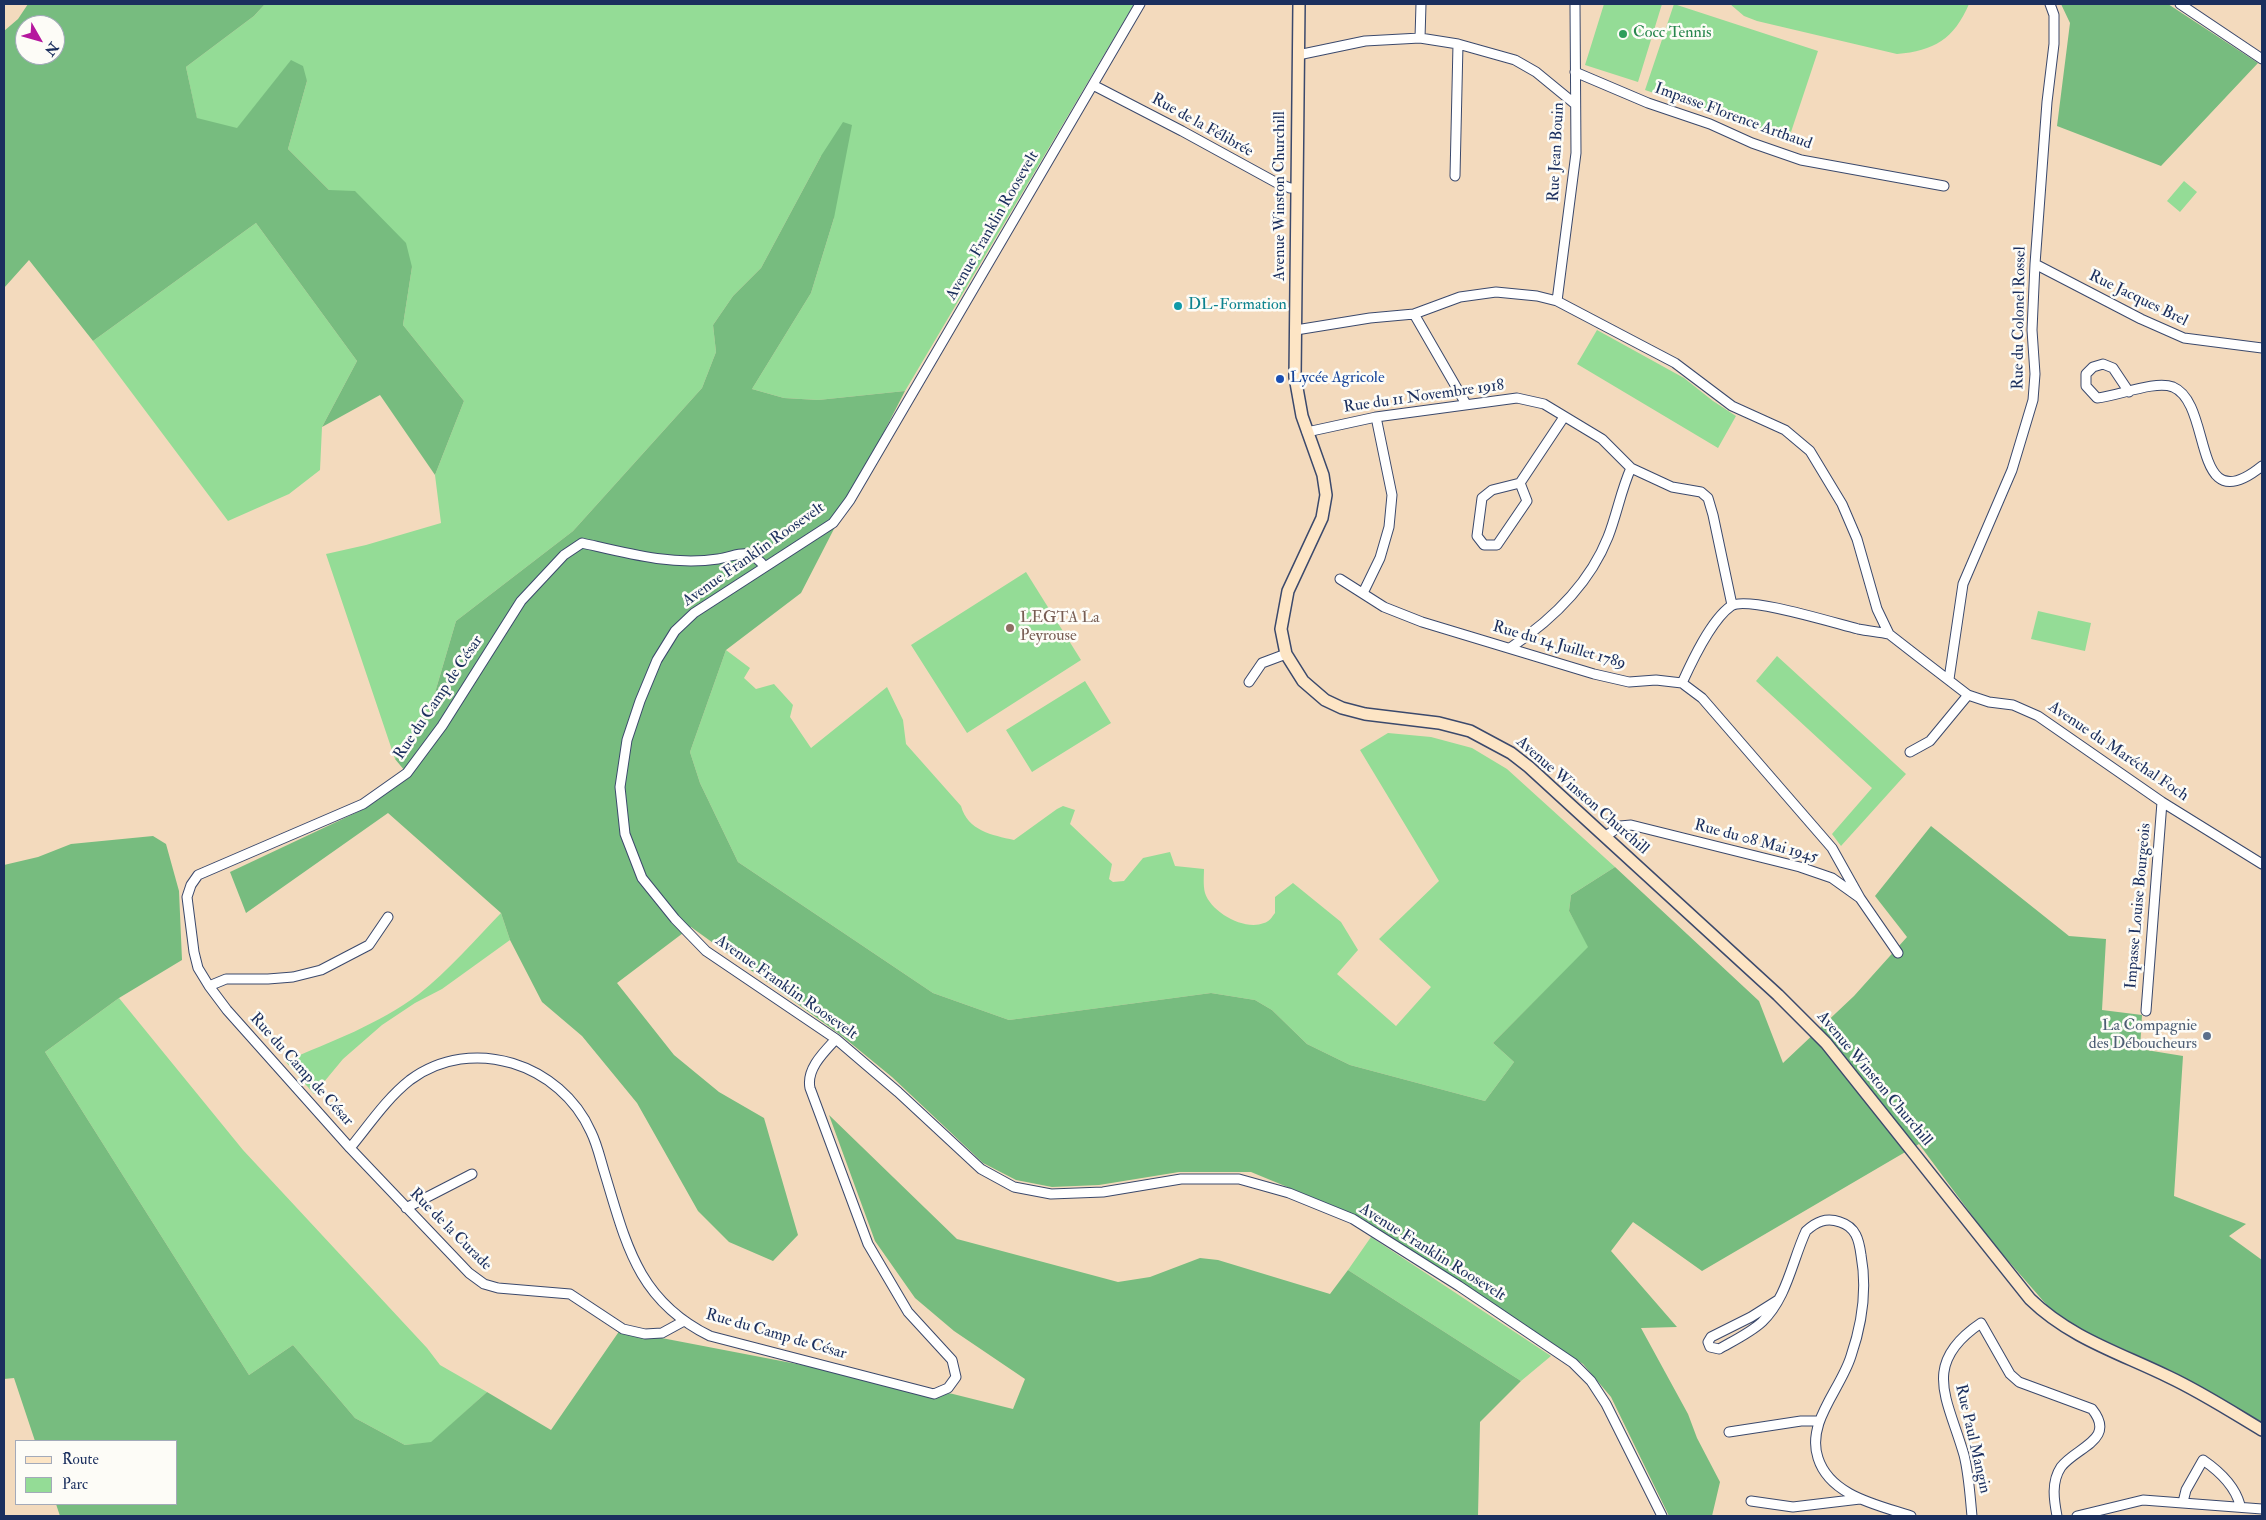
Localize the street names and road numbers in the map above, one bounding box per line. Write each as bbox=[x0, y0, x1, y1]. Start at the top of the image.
street label: Impasse Florence Arthaud bbox=[1652, 80, 1814, 154]
street label: Rue de la Félibrée bbox=[1148, 90, 1256, 162]
street label: Rue Jean Bouin bbox=[1545, 102, 1569, 202]
street label: Avenue Winston Churchill bbox=[1271, 111, 1291, 281]
street label: Avenue Franklin Roosevelt bbox=[942, 148, 1044, 304]
street label: Rue du Colonel Rossel bbox=[2009, 246, 2031, 390]
street label: Rue Jacques Brel bbox=[2085, 267, 2191, 331]
street label: Rue du 11 Novembre 1918 bbox=[1342, 376, 1506, 418]
street label: Avenue Franklin Roosevelt bbox=[679, 499, 829, 611]
street label: Rue du 14 Juillet 1789 bbox=[1490, 618, 1628, 674]
street label: Rue du Camp de César bbox=[390, 632, 488, 764]
street label: Avenue du Maréchal Foch bbox=[2044, 698, 2192, 806]
street label: Avenue Winston Churchill bbox=[1512, 733, 1652, 859]
street label: Rue du 08 Mai 1945 bbox=[1692, 816, 1820, 868]
street label: Impasse Louise Bourgeois bbox=[2122, 822, 2156, 990]
street label: Avenue Franklin Roosevelt bbox=[711, 932, 861, 1044]
street label: Avenue Winston Churchill bbox=[1812, 1008, 1936, 1150]
street label: Rue du Camp de César bbox=[245, 1009, 357, 1131]
street label: Rue de la Curade bbox=[405, 1185, 495, 1275]
street label: Avenue Franklin Roosevelt bbox=[1355, 1200, 1509, 1306]
street label: Rue du Camp de César bbox=[703, 1306, 849, 1364]
street label: Rue Paul Mangin bbox=[1950, 1383, 1994, 1495]

